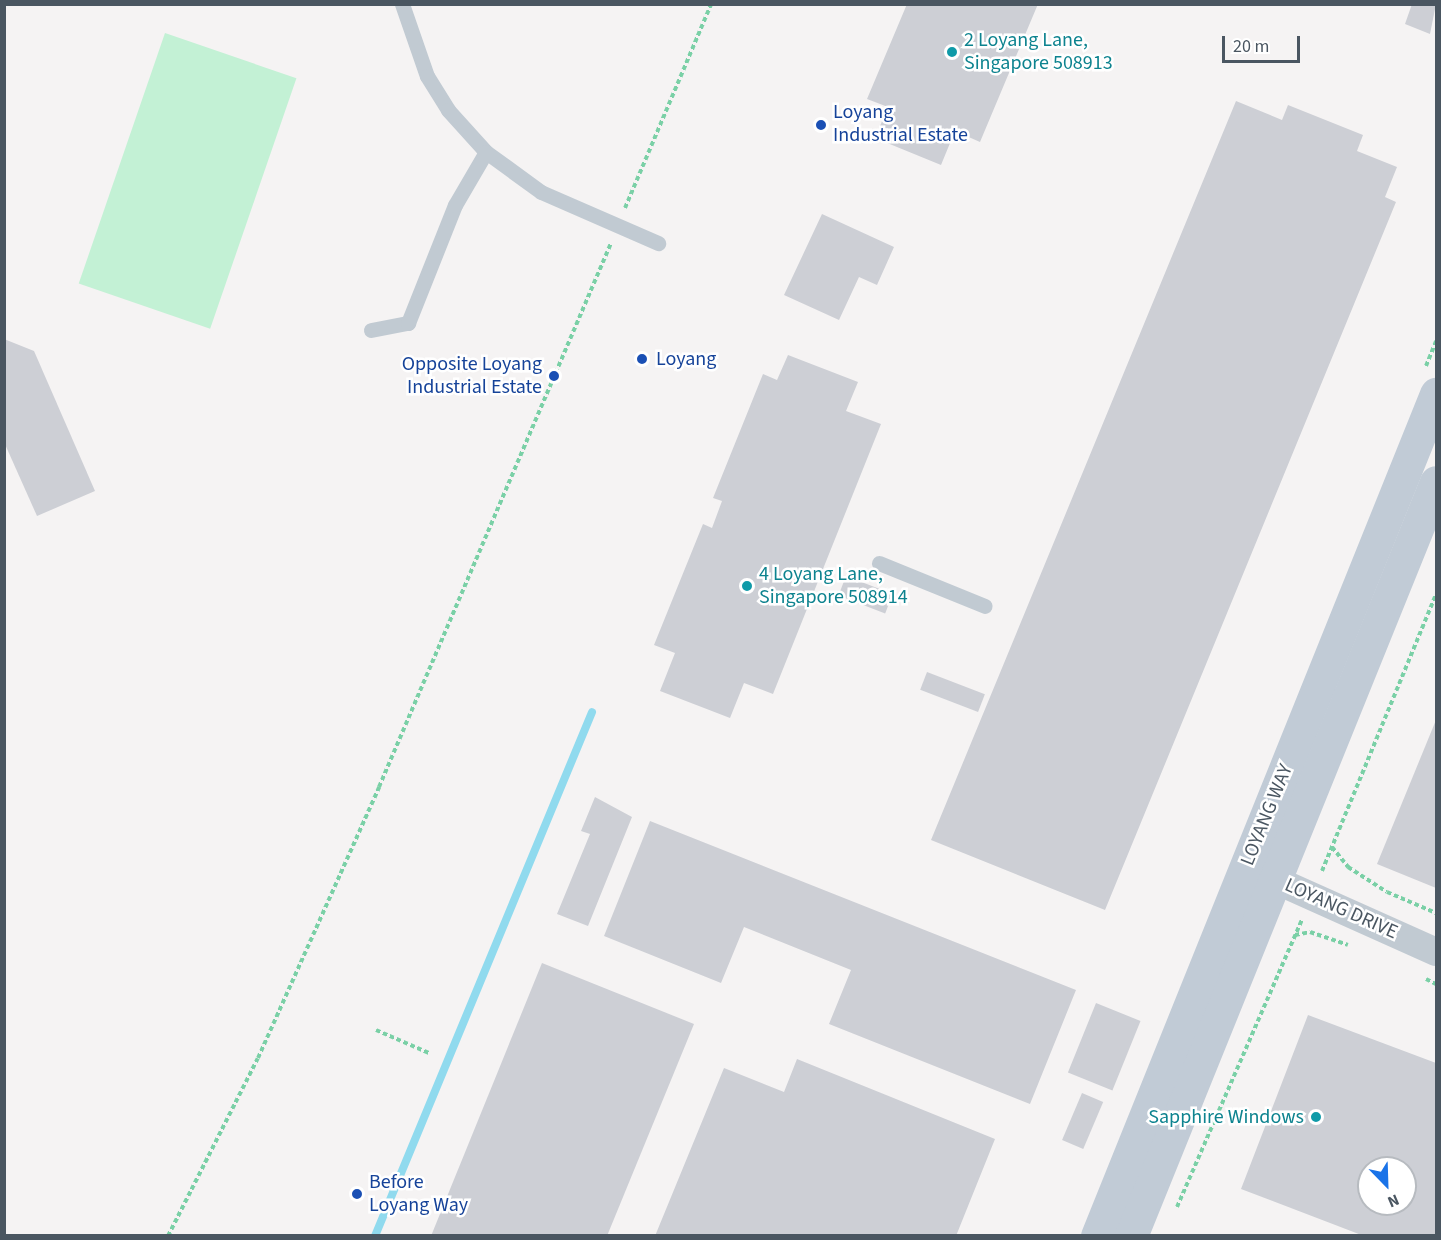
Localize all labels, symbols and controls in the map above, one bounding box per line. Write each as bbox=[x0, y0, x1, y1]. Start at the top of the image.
scale bar bbox=[1225, 24, 1303, 62]
place label: 2 Loyang Lane, Singapore 508913 bbox=[964, 28, 1113, 75]
text: 20 m bbox=[1233, 34, 1269, 59]
marker: 2 Loyang Lane, Singapore 508913 bbox=[945, 45, 959, 59]
place label: Loyang Industrial Estate bbox=[833, 101, 968, 148]
marker: Loyang Industrial Estate bbox=[814, 118, 828, 132]
place label: Loyang bbox=[656, 347, 716, 371]
marker: Loyang bbox=[633, 350, 651, 368]
place label: Opposite Loyang Industrial Estate bbox=[402, 352, 542, 399]
marker: Opposite Loyang Industrial Estate bbox=[547, 369, 561, 383]
place label: 4 Loyang Lane, Singapore 508914 bbox=[759, 562, 908, 609]
marker: 4 Loyang Lane, Singapore 508914 bbox=[740, 579, 754, 593]
street label: LOYANG WAY bbox=[1236, 761, 1298, 869]
street label: LOYANG DRIVE bbox=[1281, 873, 1401, 945]
place label: Sapphire Windows bbox=[1148, 1105, 1304, 1129]
marker: Sapphire Windows bbox=[1309, 1110, 1323, 1124]
north arrow bbox=[1357, 1156, 1417, 1216]
place label: Before Loyang Way bbox=[369, 1170, 468, 1217]
marker: Before Loyang Way bbox=[350, 1187, 364, 1201]
text: N bbox=[1384, 1189, 1402, 1213]

